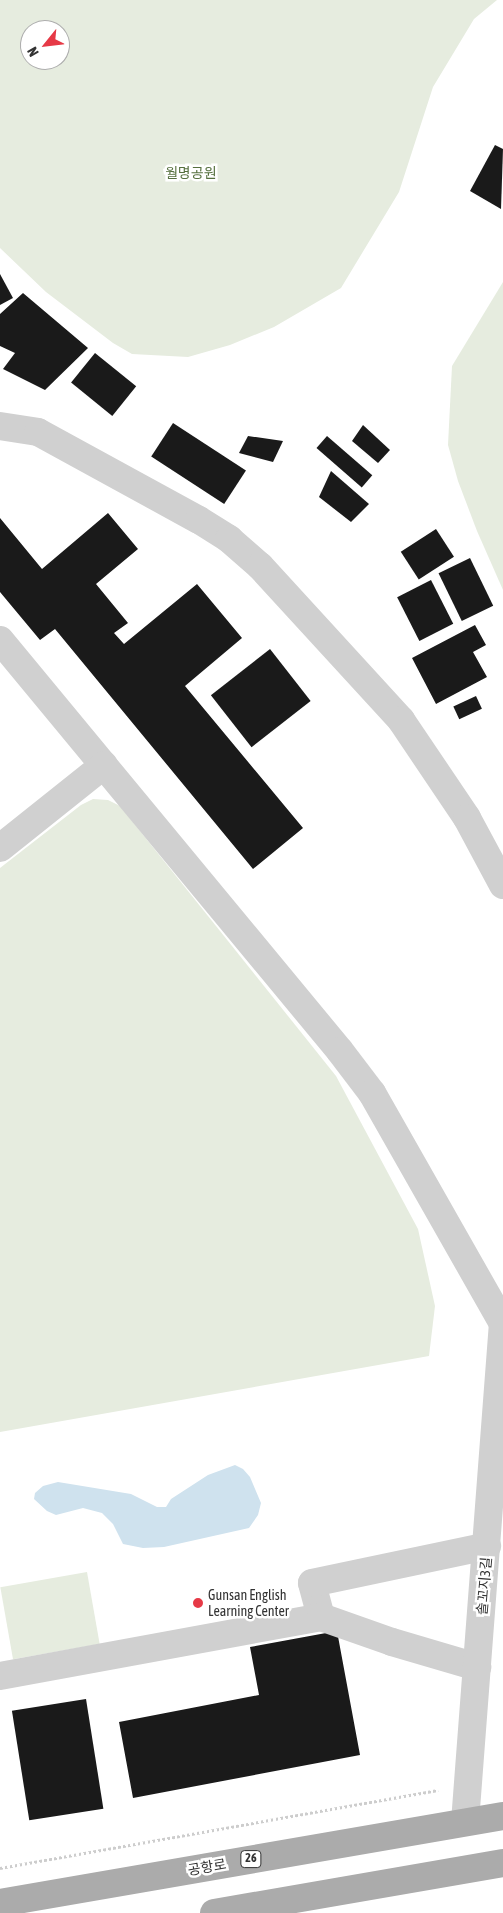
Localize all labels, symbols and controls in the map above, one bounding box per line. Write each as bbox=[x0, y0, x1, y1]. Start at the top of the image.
north arrow bbox=[20, 20, 70, 70]
text: N bbox=[24, 44, 42, 59]
park label: 월명공원 bbox=[165, 165, 217, 181]
street label: 솔꼬지3길 bbox=[473, 1556, 495, 1616]
place label: Gunsan English Learning Center bbox=[208, 1587, 289, 1620]
marker: Gunsan English Learning Center bbox=[192, 1597, 204, 1609]
road number: 26 bbox=[240, 1850, 262, 1868]
street label: 공항로 bbox=[187, 1855, 227, 1879]

